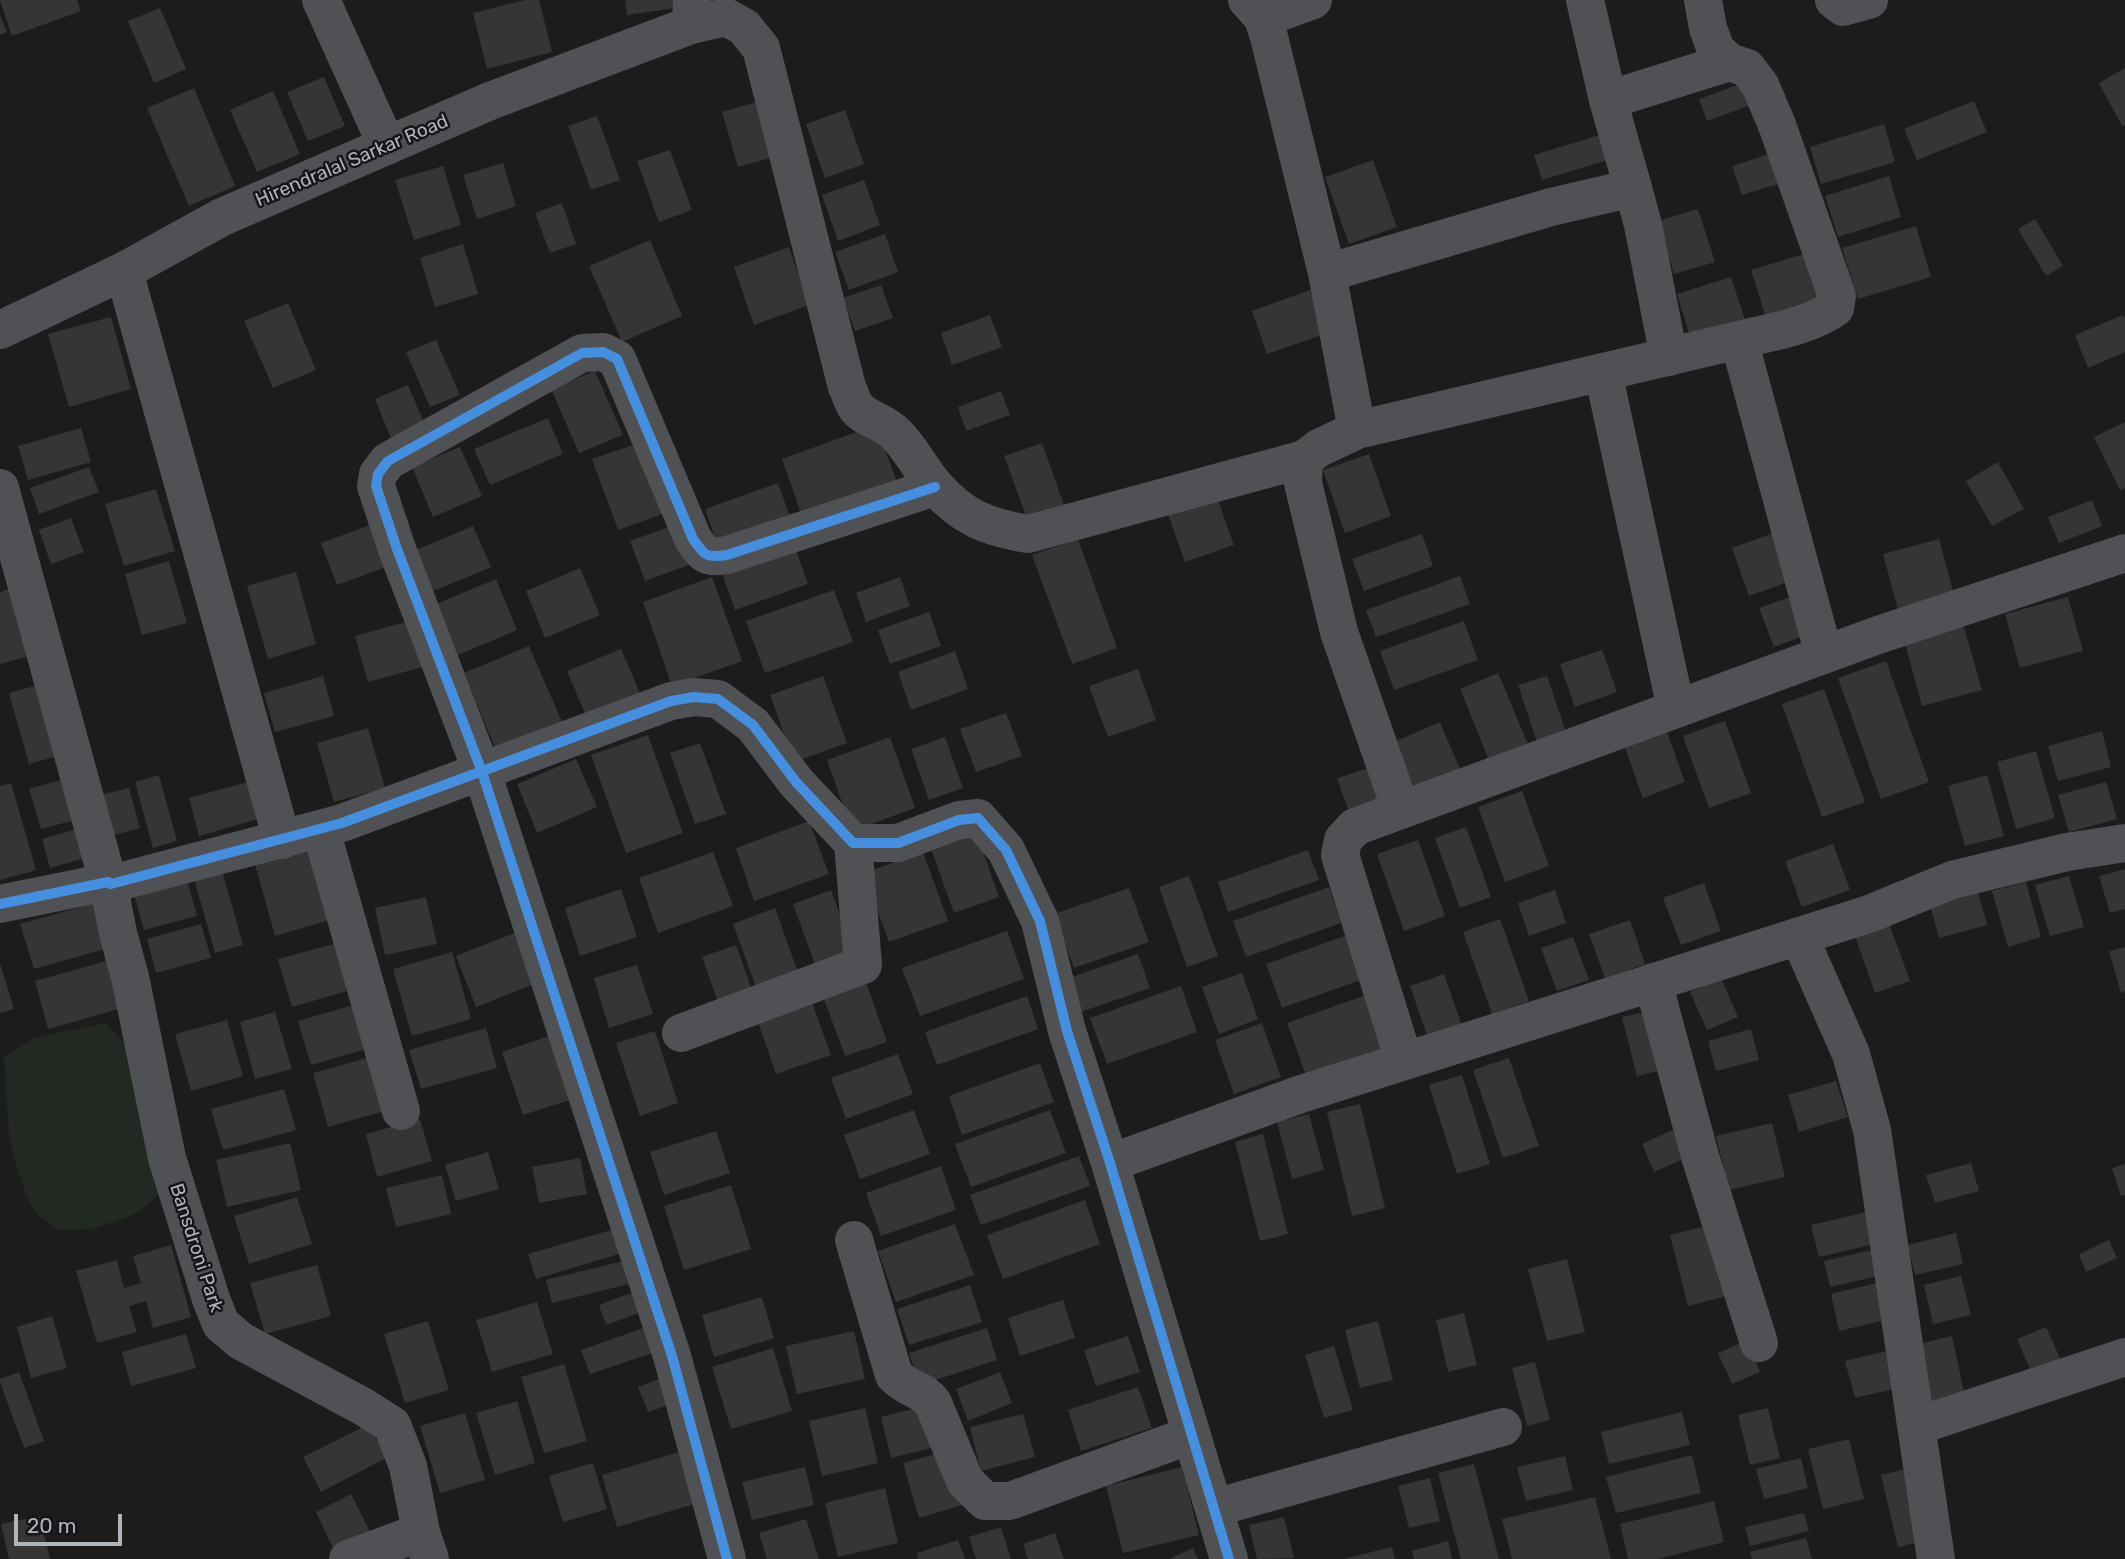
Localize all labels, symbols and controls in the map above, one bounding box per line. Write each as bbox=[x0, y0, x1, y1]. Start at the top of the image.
street label: Hirendralal Sarkar Road bbox=[252, 110, 452, 212]
street label: Bansdroni Park bbox=[164, 1181, 228, 1315]
scale bar bbox=[18, 1500, 126, 1544]
text: 20 m bbox=[27, 1513, 76, 1538]

